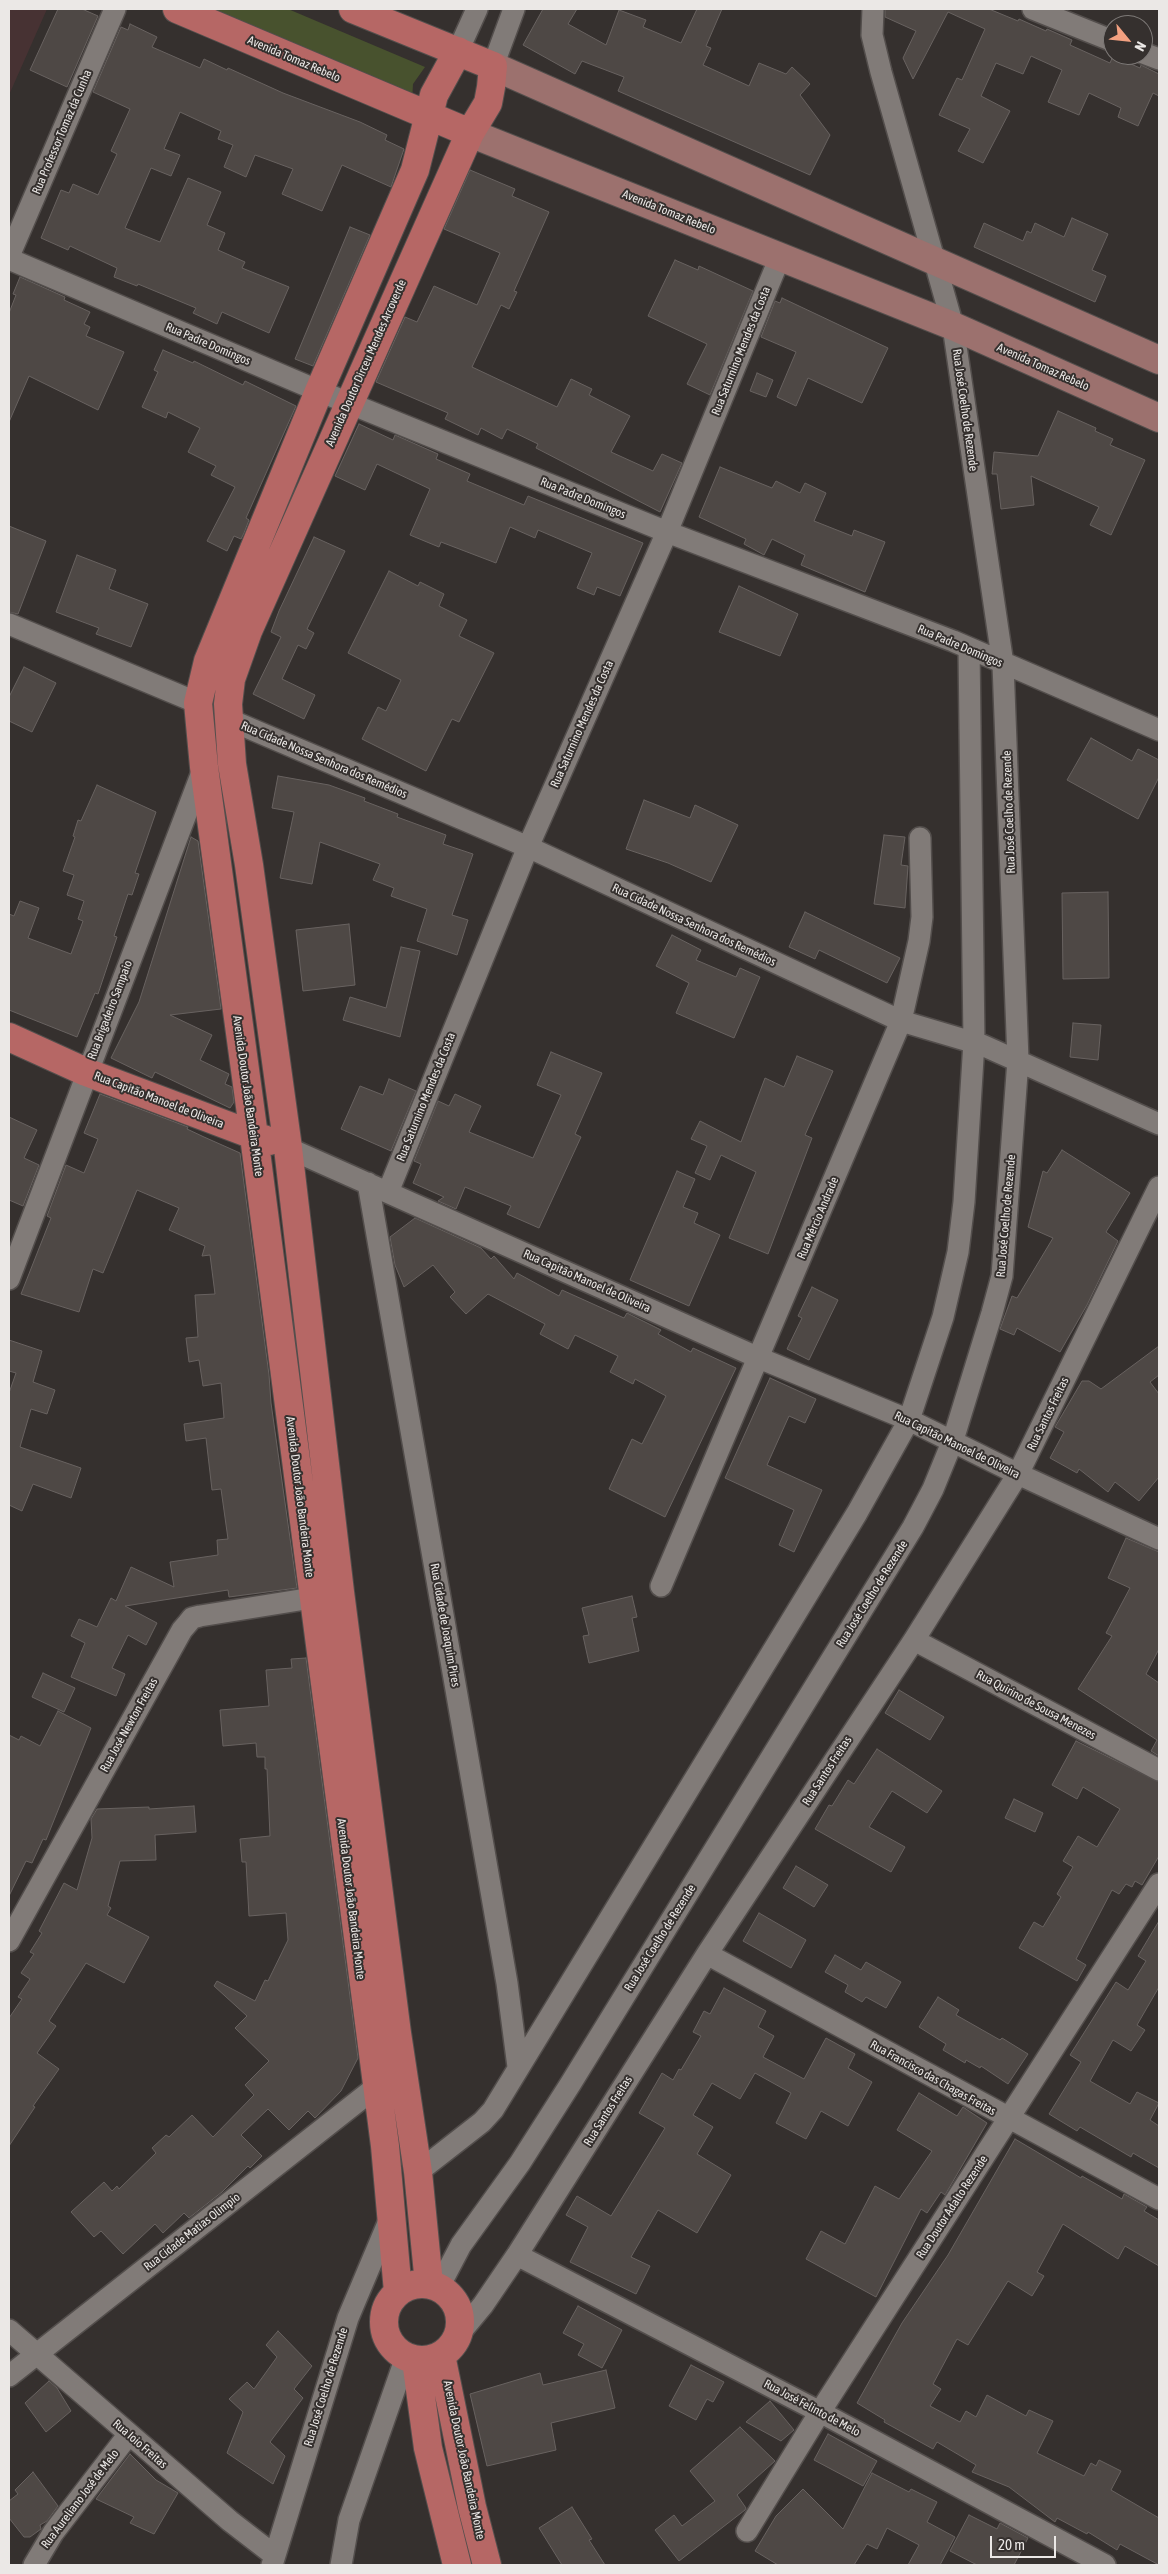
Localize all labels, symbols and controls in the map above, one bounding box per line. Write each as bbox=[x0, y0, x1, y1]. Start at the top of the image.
north arrow bbox=[1103, 15, 1153, 65]
street label: Avenida Tomaz Rebelo bbox=[245, 33, 343, 85]
text: N bbox=[1131, 39, 1149, 54]
street label: Rua Professor Tomaz da Cunha bbox=[29, 68, 95, 196]
street label: Avenida Tomaz Rebelo bbox=[620, 187, 718, 237]
street label: Avenida Doutor Dirceu Mendes Arcoverde bbox=[323, 277, 409, 449]
street label: Rua Saturnino Mendes da Costa bbox=[709, 284, 773, 418]
street label: Rua Padre Domingos bbox=[163, 320, 253, 368]
street label: Avenida Tomaz Rebelo bbox=[995, 340, 1091, 394]
street label: Rua José Coelho de Rezende bbox=[949, 348, 981, 472]
street label: Rua Padre Domingos bbox=[538, 474, 628, 522]
street label: Rua Padre Domingos bbox=[915, 622, 1005, 670]
street label: Rua Saturnino Mendes da Costa bbox=[547, 658, 617, 790]
street label: Rua Cidade Nossa Senhora dos Remédios bbox=[239, 718, 409, 802]
street label: Rua José Coelho de Rezende bbox=[1000, 750, 1018, 874]
street label: Rua Cidade Nossa Senhora dos Remédios bbox=[610, 881, 778, 969]
street label: Rua Brigadeiro Sampaio bbox=[84, 958, 136, 1062]
street label: Avenida Doutor João Bandeira Monte bbox=[230, 1015, 266, 1177]
street label: Rua Saturnino Mendes da Costa bbox=[394, 1030, 458, 1164]
street label: Rua Capitão Manoel de Oliveira bbox=[92, 1069, 226, 1131]
street label: Rua José Coelho de Rezende bbox=[993, 1154, 1019, 1278]
street label: Rua Mércio Andrade bbox=[794, 1175, 842, 1261]
street label: Rua Capitão Manoel de Oliveira bbox=[521, 1246, 653, 1316]
street label: Rua Santos Freitas bbox=[1024, 1375, 1072, 1453]
street label: Rua Capitão Manoel de Oliveira bbox=[892, 1408, 1022, 1482]
street label: Avenida Doutor João Bandeira Monte bbox=[283, 1416, 317, 1578]
street label: Rua José Coelho de Rezende bbox=[833, 1538, 911, 1650]
street label: Rua Cidade de Joaquim Pires bbox=[427, 1562, 463, 1688]
street label: Rua Quirino de Sousa Menezes bbox=[974, 1667, 1098, 1743]
street label: Rua José Newton Freitas bbox=[97, 1675, 161, 1775]
street label: Rua Santos Freitas bbox=[799, 1734, 855, 1808]
street label: Avenida Doutor João Bandeira Monte bbox=[334, 1818, 368, 1980]
street label: Rua José Coelho de Rezende bbox=[621, 1882, 699, 1994]
street label: Rua Francisco das Chagas Freitas bbox=[868, 2037, 998, 2119]
street label: Rua Santos Freitas bbox=[581, 2073, 635, 2149]
street label: Rua Doutor Adalto Rezende bbox=[913, 2153, 991, 2261]
street label: Rua Cidade Matias Olimpio bbox=[141, 2190, 243, 2274]
street label: Rua José Coelho de Rezende bbox=[301, 2326, 351, 2448]
street label: Rua José Felinto de Melo bbox=[761, 2376, 863, 2440]
street label: Avenida Doutor João Bandeira Monte bbox=[440, 2379, 488, 2541]
street label: Rua Ioio Freitas bbox=[110, 2416, 170, 2472]
street label: Rua Aureliano José de Melo bbox=[38, 2447, 122, 2551]
scale bar bbox=[993, 2526, 1059, 2558]
text: 20 m bbox=[998, 2536, 1025, 2553]

